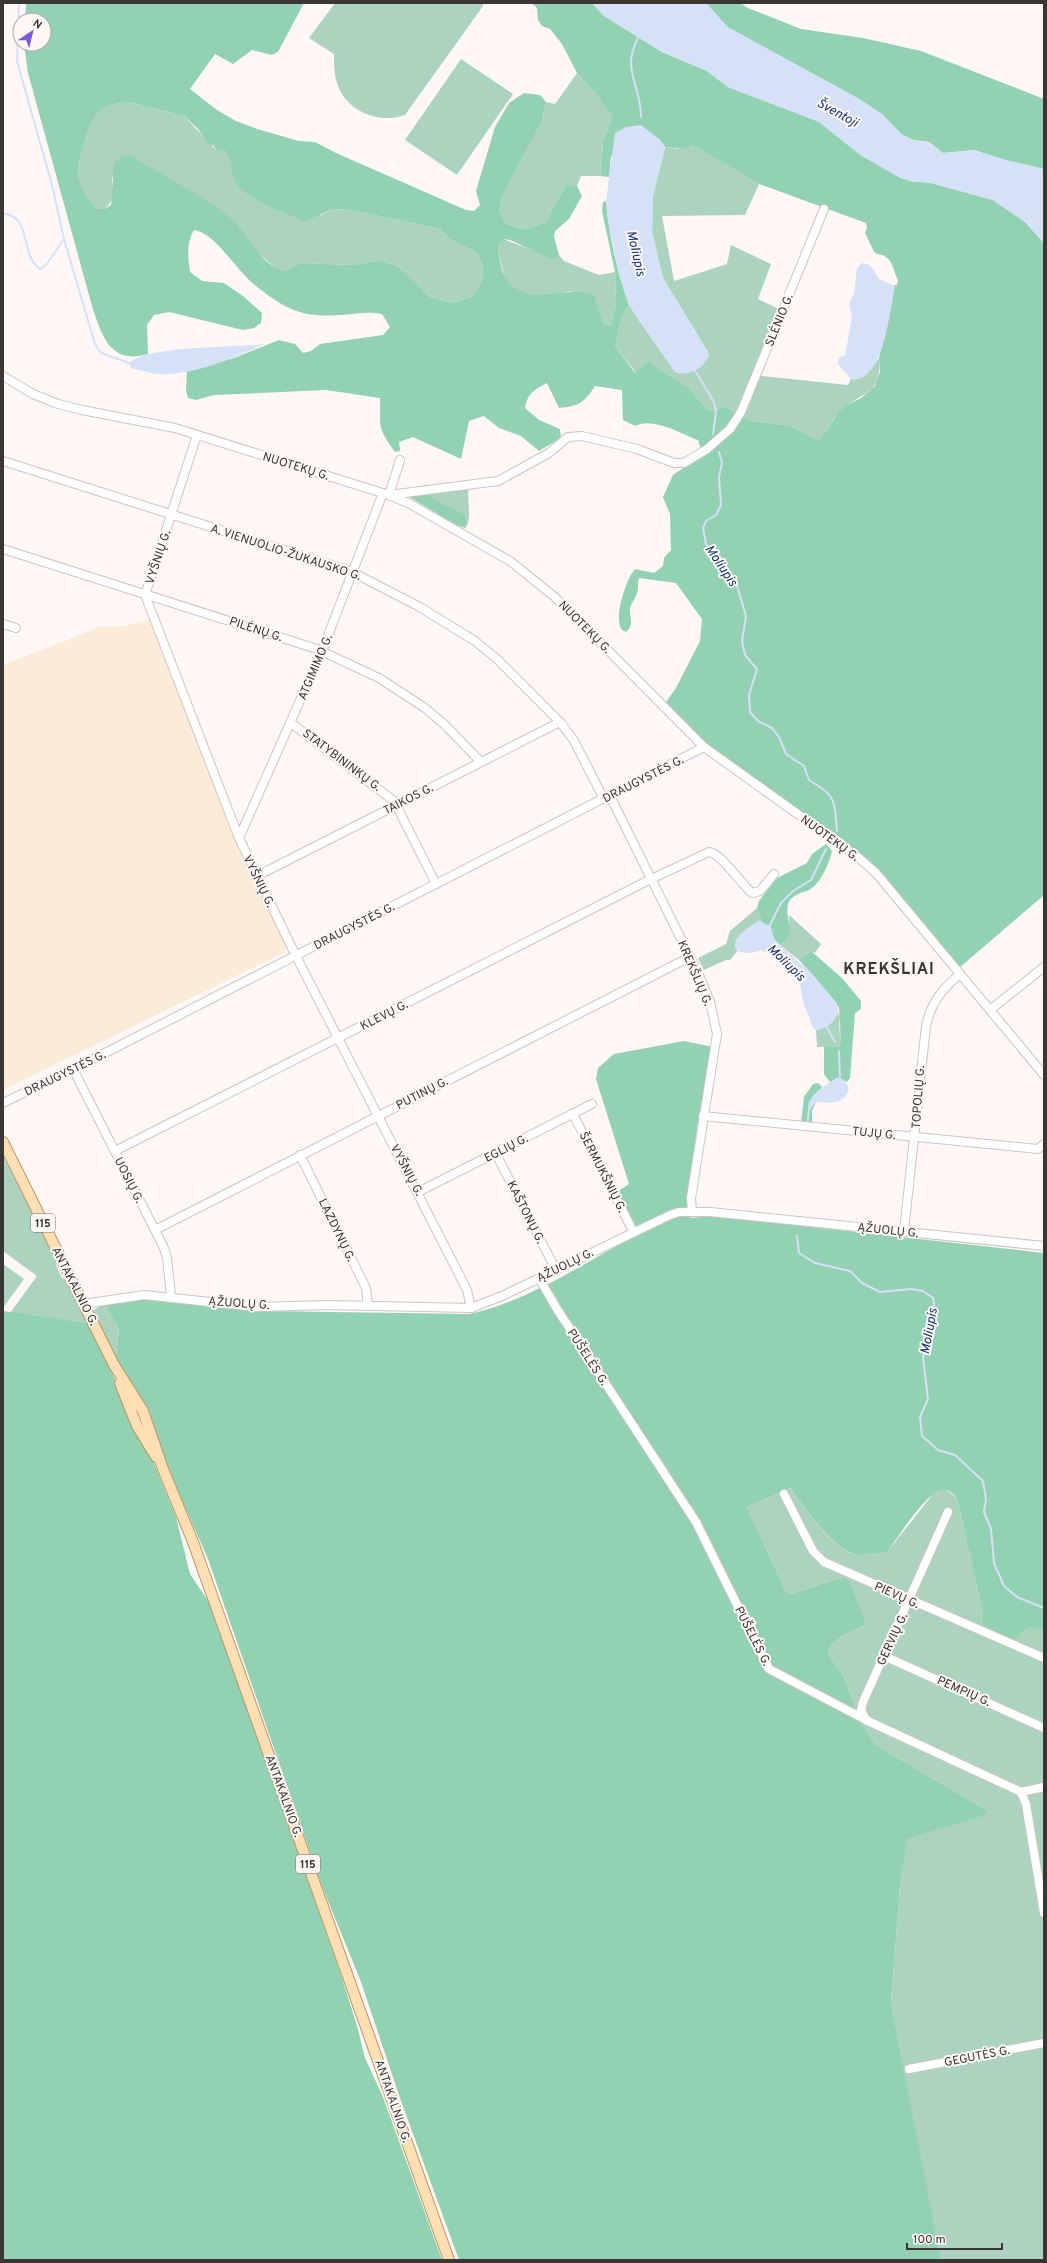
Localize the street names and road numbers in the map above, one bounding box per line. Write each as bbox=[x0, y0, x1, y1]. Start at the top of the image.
street label: SLĖNIO G. bbox=[762, 291, 798, 349]
street label: NUOTEKŲ G. bbox=[261, 449, 331, 485]
street label: A. VIENUOLIO-ŽUKAUSKO G. bbox=[208, 521, 363, 585]
street label: VYŠNIŲ G. bbox=[143, 528, 175, 587]
street label: NUOTEKŲ G. bbox=[554, 598, 614, 658]
street label: PILĖNŲ G. bbox=[227, 614, 285, 646]
street label: ATGIMIMO G. bbox=[295, 632, 337, 703]
street label: STATYBININKŲ G. bbox=[299, 726, 384, 796]
street label: DRAUGYSTĖS G. bbox=[600, 752, 687, 807]
street label: TAIKOS G. bbox=[381, 780, 436, 819]
street label: NUOTEKŲ G. bbox=[797, 812, 862, 866]
street label: VYŠNIŲ G. bbox=[239, 853, 278, 911]
street label: DRAUGYSTĖS G. bbox=[311, 899, 398, 954]
street label: KREKŠLIŲ G. bbox=[673, 938, 715, 1009]
street label: KLEVŲ G. bbox=[358, 997, 411, 1035]
street label: DRAUGYSTĖS G. bbox=[22, 1047, 109, 1101]
street label: TOPOLIŲ G. bbox=[909, 1065, 929, 1129]
street label: PUTINŲ G. bbox=[394, 1074, 452, 1114]
street label: TUJŲ G. bbox=[851, 1124, 897, 1144]
street label: ŠERMUKŠNIŲ G. bbox=[575, 1129, 630, 1216]
street label: EGLIŲ G. bbox=[482, 1131, 531, 1167]
street label: VYŠNIŲ G. bbox=[386, 1142, 427, 1199]
street label: UOSIŲ G. bbox=[110, 1155, 147, 1206]
street label: KAŠTONŲ G. bbox=[502, 1178, 548, 1247]
street label: LAZDYNŲ G. bbox=[314, 1196, 358, 1265]
road number: 115 bbox=[31, 1214, 55, 1232]
street label: ĄŽUOLŲ G. bbox=[856, 1220, 920, 1242]
street label: ANTAKALNIO G. bbox=[47, 1244, 101, 1329]
street label: ĄŽUOLŲ G. bbox=[534, 1245, 597, 1287]
street label: ĄŽUOLŲ G. bbox=[208, 1294, 270, 1314]
street label: PUŠELĖS G. bbox=[563, 1326, 612, 1389]
street label: PIEVŲ G. bbox=[872, 1579, 922, 1613]
street label: PUŠELĖS G. bbox=[730, 1604, 774, 1669]
street label: GERVIŲ G. bbox=[874, 1610, 912, 1668]
street label: PEMPIŲ G. bbox=[934, 1673, 993, 1711]
street label: ANTAKALNIO G. bbox=[261, 1753, 306, 1840]
road number: 115 bbox=[296, 1855, 320, 1873]
street label: GEGUTĖS G. bbox=[943, 2043, 1012, 2071]
street label: ANTAKALNIO G. bbox=[370, 2058, 414, 2145]

